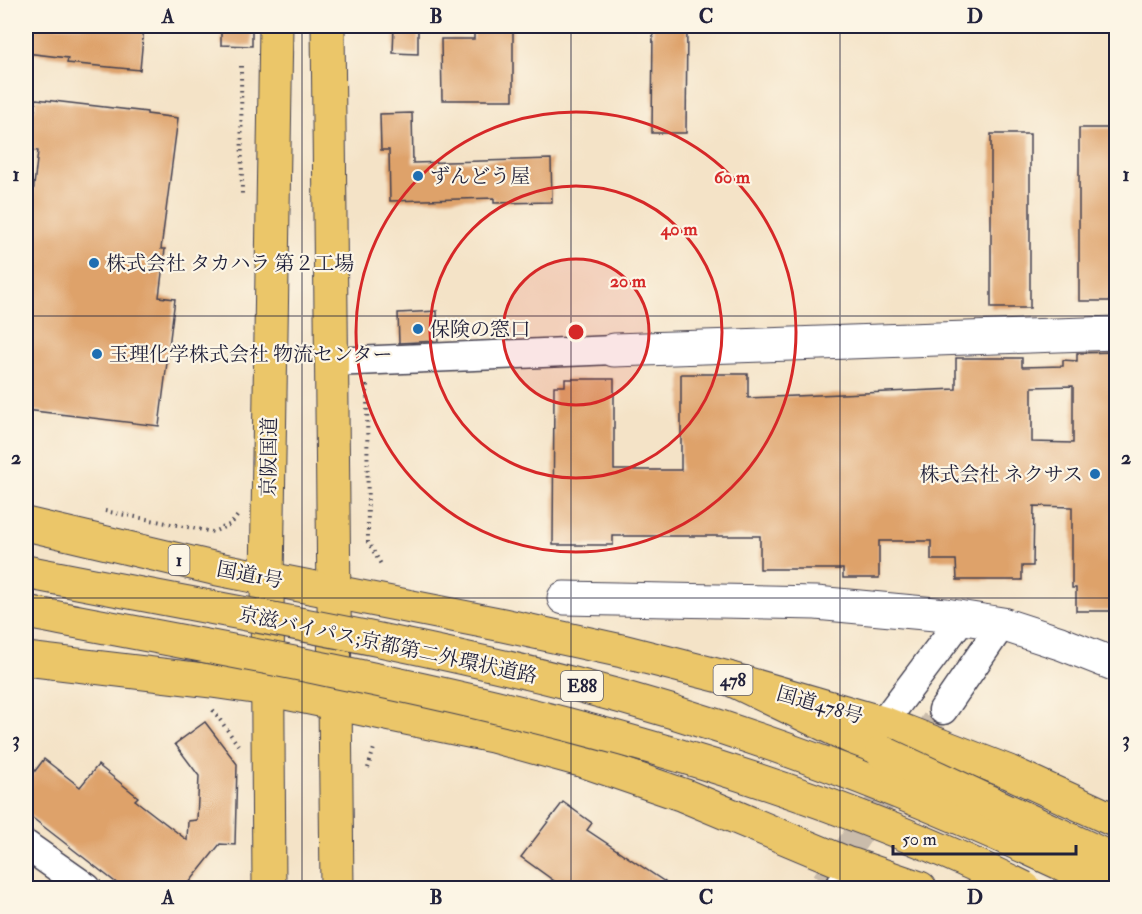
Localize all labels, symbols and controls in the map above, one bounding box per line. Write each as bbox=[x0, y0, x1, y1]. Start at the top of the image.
text: A bbox=[161, 4, 175, 29]
text: B bbox=[429, 4, 443, 29]
text: C bbox=[699, 4, 713, 29]
text: D bbox=[967, 4, 983, 29]
text: 1 bbox=[12, 162, 20, 187]
text: 1 bbox=[1122, 162, 1130, 187]
place label: ずんどう屋 bbox=[430, 164, 530, 189]
text: 60 m bbox=[714, 166, 751, 189]
marker: ずんどう屋 bbox=[411, 169, 425, 183]
text: 40 m bbox=[660, 218, 698, 241]
place label: 株式会社 タカハラ 第２工場 bbox=[106, 251, 354, 276]
marker: 株式会社 タカハラ 第２工場 bbox=[87, 256, 101, 270]
text: 20 m bbox=[610, 270, 647, 293]
place label: 保険の窓口 bbox=[430, 317, 530, 342]
marker: 保険の窓口 bbox=[411, 322, 425, 336]
centre of rings bbox=[566, 322, 586, 342]
place label: 玉理化学株式会社 物流センター bbox=[109, 342, 392, 367]
marker: 玉理化学株式会社 物流センター bbox=[90, 347, 104, 361]
street label: 京阪国道 bbox=[256, 417, 282, 497]
text: 2 bbox=[11, 445, 21, 470]
text: 2 bbox=[1121, 445, 1131, 470]
place label: 株式会社 ネクサス bbox=[920, 462, 1083, 487]
marker: 株式会社 ネクサス bbox=[1088, 467, 1102, 481]
road number: 1 bbox=[168, 545, 190, 575]
street label: 国道1号 bbox=[215, 556, 285, 594]
street label: 京滋バイパス;京都第二外環状道路 bbox=[236, 601, 540, 689]
road number: 478 bbox=[714, 665, 752, 695]
road number: E88 bbox=[561, 671, 603, 701]
street label: 国道478号 bbox=[774, 681, 866, 729]
text: 3 bbox=[12, 727, 20, 752]
text: 3 bbox=[1122, 727, 1130, 752]
scale bar bbox=[893, 818, 1076, 856]
text: 50 m bbox=[902, 828, 937, 851]
text: A bbox=[161, 885, 175, 910]
text: B bbox=[429, 885, 443, 910]
text: C bbox=[699, 885, 713, 910]
text: D bbox=[967, 885, 983, 910]

